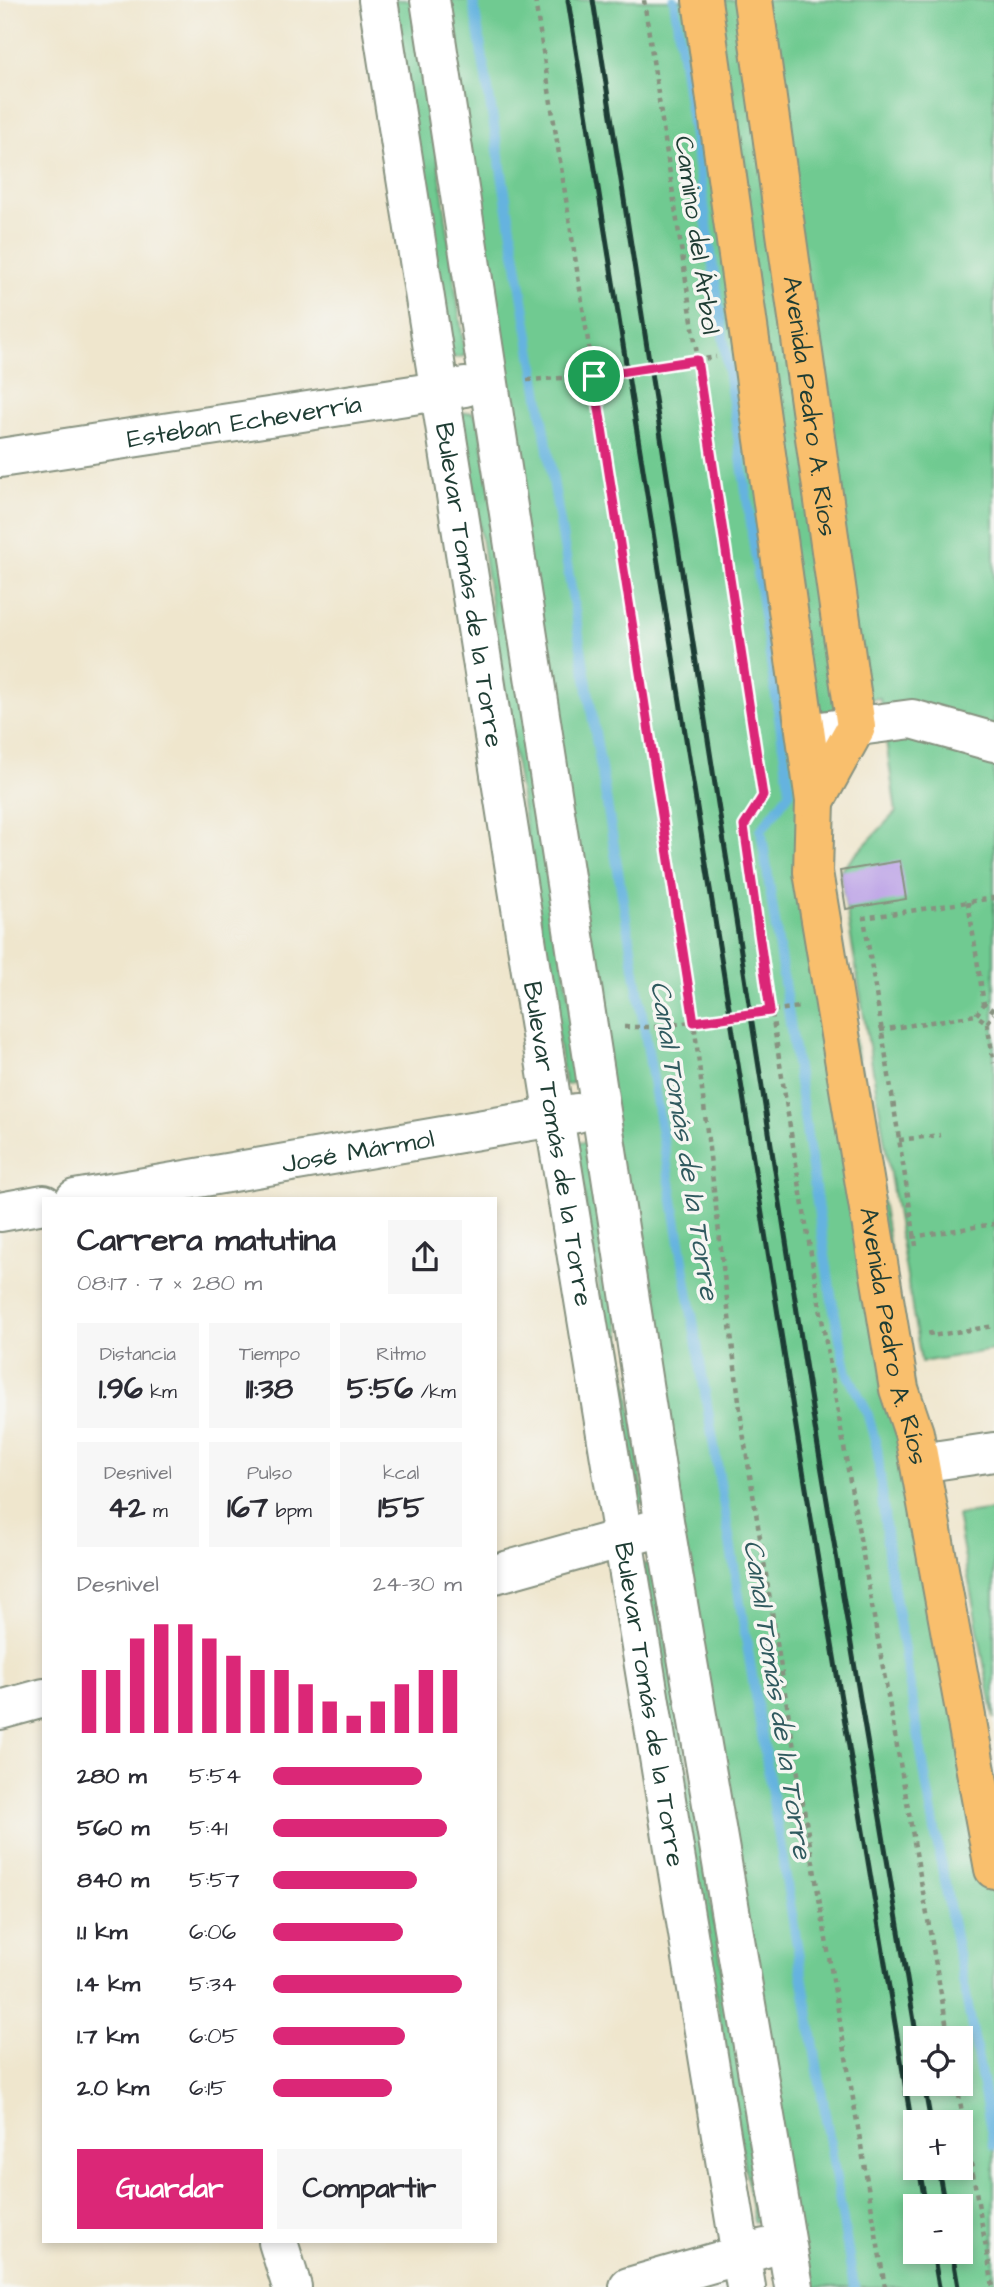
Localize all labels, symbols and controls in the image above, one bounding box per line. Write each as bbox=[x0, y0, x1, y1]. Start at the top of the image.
street label: Camino del Árbol bbox=[665, 134, 729, 337]
street label: Avenida Pedro A. Ríos bbox=[773, 274, 846, 539]
pin bbox=[564, 346, 624, 406]
icon: arrive bbox=[575, 357, 613, 395]
street label: Esteban Echeverría bbox=[125, 386, 364, 457]
street label: Bulevar Tomás de la Torre bbox=[426, 420, 512, 750]
water label: Canal Tomás de la Torre bbox=[640, 978, 729, 1304]
street label: Bulevar Tomás de la Torre bbox=[514, 979, 602, 1309]
street label: José Mármol bbox=[279, 1121, 437, 1182]
street label: Avenida Pedro A. Ríos bbox=[850, 1204, 936, 1468]
text: Carrera matutina bbox=[77, 1218, 336, 1263]
button: share bbox=[388, 1220, 462, 1294]
text: 08:17 · 7 × 280 m bbox=[77, 1267, 262, 1299]
text: Distancia bbox=[100, 1341, 176, 1368]
text: Tiempo bbox=[239, 1341, 300, 1368]
text: Ritmo bbox=[376, 1341, 426, 1368]
text: 1.96 bbox=[99, 1368, 143, 1410]
text: 11:38 bbox=[246, 1368, 293, 1410]
text: 5:56 bbox=[347, 1368, 413, 1410]
text: km bbox=[143, 1379, 177, 1406]
text: /km bbox=[413, 1379, 456, 1406]
text: Desnivel bbox=[104, 1460, 172, 1487]
text: Pulso bbox=[247, 1460, 292, 1487]
text: kcal bbox=[383, 1460, 419, 1487]
text: 42 bbox=[108, 1487, 145, 1529]
text: 167 bbox=[227, 1487, 268, 1529]
text: 155 bbox=[378, 1487, 424, 1529]
text: m bbox=[145, 1498, 168, 1525]
text: bpm bbox=[268, 1498, 312, 1525]
water label: Canal Tomás de la Torre bbox=[733, 1537, 822, 1863]
street label: Bulevar Tomás de la Torre bbox=[605, 1540, 694, 1869]
text: Desnivel bbox=[77, 1568, 159, 1600]
text: 24–30 m bbox=[373, 1568, 462, 1600]
text: 280 m bbox=[77, 1760, 147, 1792]
text: 5:54 bbox=[189, 1760, 241, 1792]
text: 560 m bbox=[77, 1812, 149, 1844]
text: 5:41 bbox=[189, 1812, 228, 1844]
text: 840 m bbox=[77, 1864, 149, 1896]
text: 5:57 bbox=[189, 1864, 240, 1896]
text: 1.1 km bbox=[77, 1916, 127, 1948]
text: 6:06 bbox=[189, 1916, 236, 1948]
text: 1.4 km bbox=[77, 1968, 140, 2000]
text: 5:34 bbox=[189, 1968, 236, 2000]
text: 1.7 km bbox=[77, 2020, 139, 2052]
text: 6:05 bbox=[189, 2020, 238, 2052]
map controls bbox=[903, 2026, 973, 2264]
button: locate bbox=[903, 2026, 973, 2096]
text: 2.0 km bbox=[77, 2072, 149, 2104]
text: 6:15 bbox=[189, 2072, 227, 2104]
button: + bbox=[903, 2110, 973, 2180]
button: Guardar bbox=[77, 2149, 263, 2229]
button: Compartir bbox=[277, 2149, 462, 2229]
button: − bbox=[903, 2194, 973, 2264]

